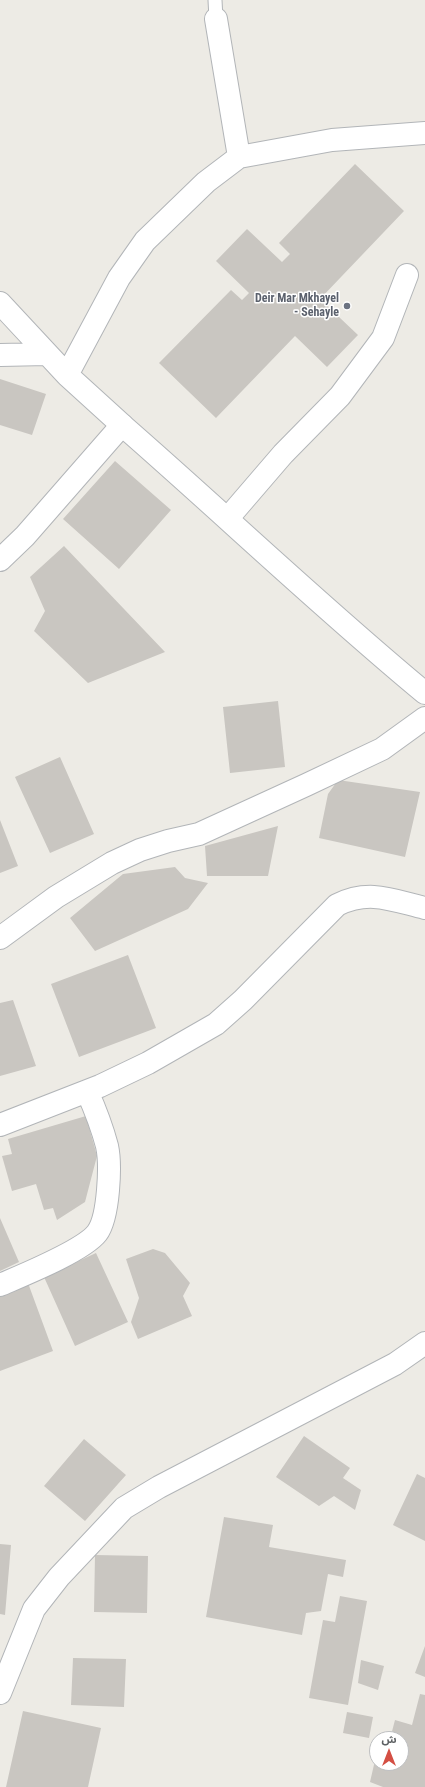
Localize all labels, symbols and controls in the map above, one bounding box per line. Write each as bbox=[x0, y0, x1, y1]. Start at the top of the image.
place label: Deir Mar Mkhayel - Sehayle bbox=[255, 292, 339, 320]
marker: Deir Mar Mkhayel - Sehayle bbox=[342, 301, 352, 311]
north arrow bbox=[369, 1731, 409, 1771]
text: ش bbox=[381, 1733, 397, 1746]

